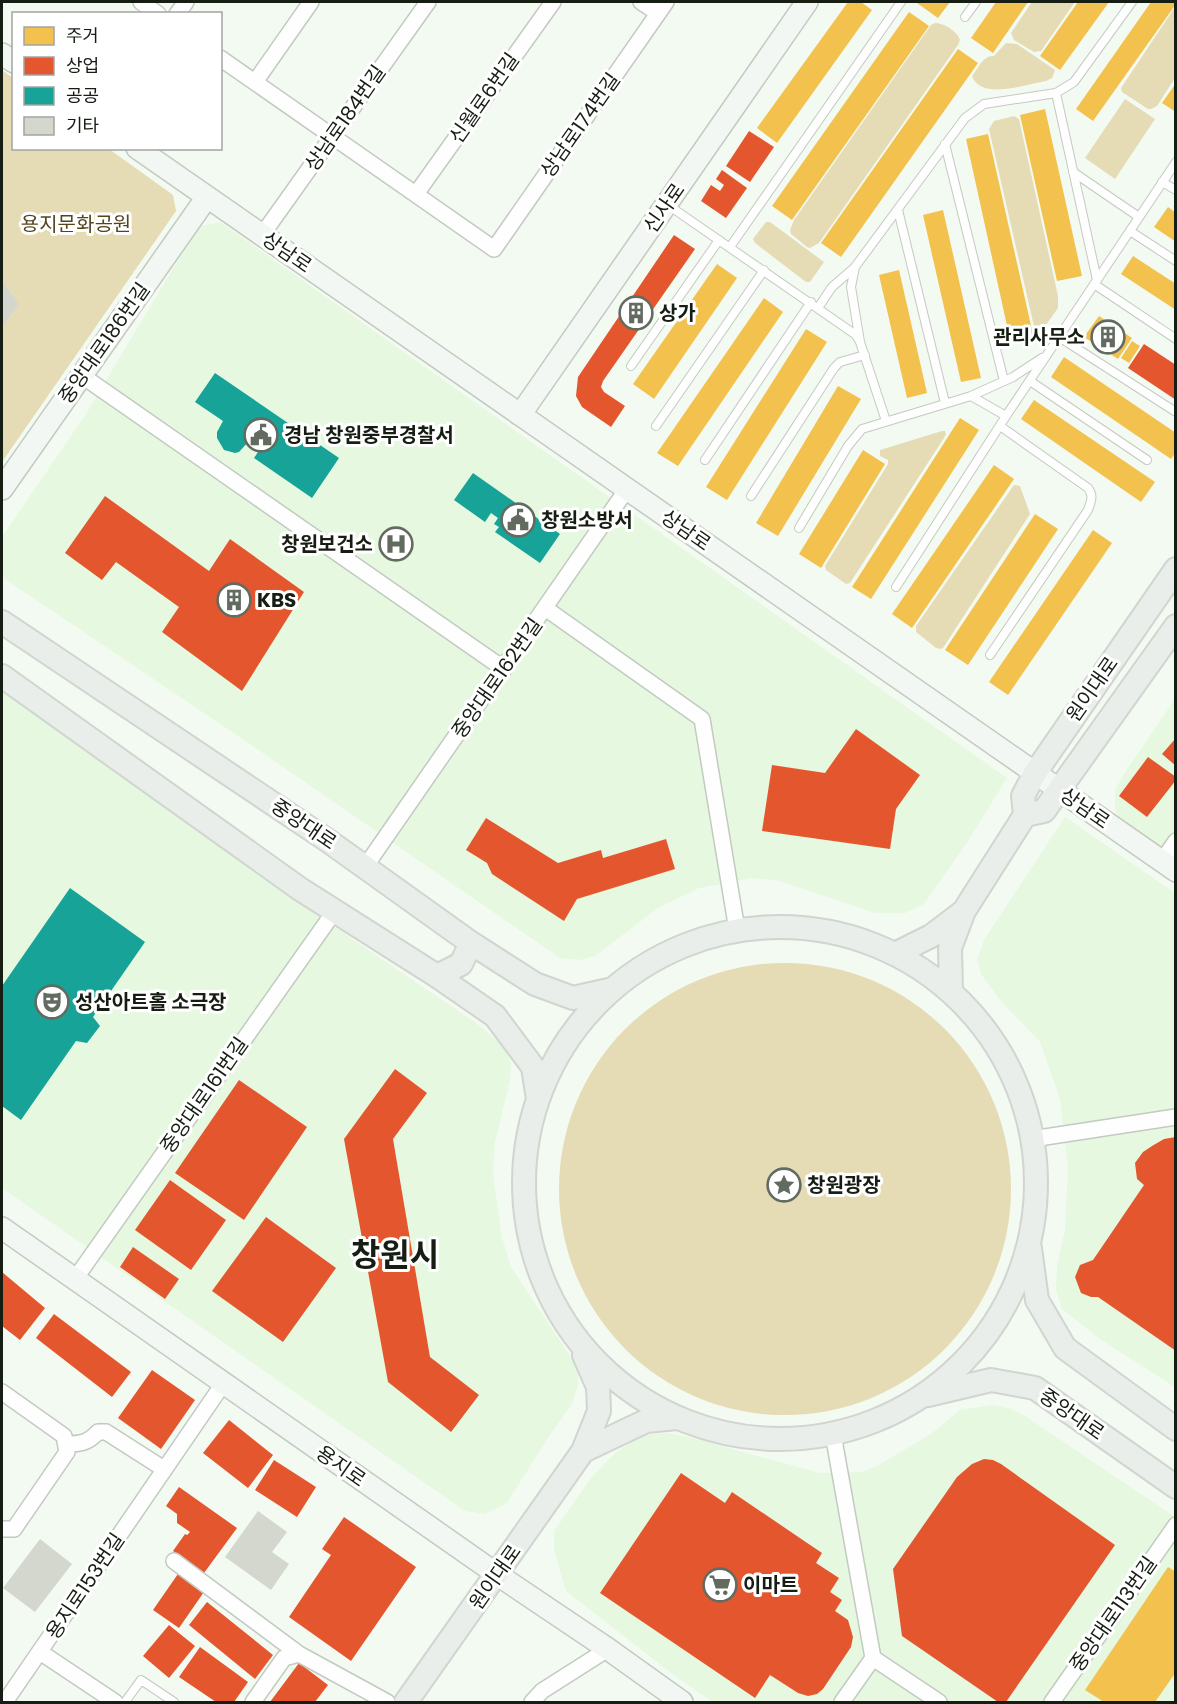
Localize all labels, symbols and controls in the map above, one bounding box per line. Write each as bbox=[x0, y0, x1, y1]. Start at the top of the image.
legend bbox=[12, 12, 222, 150]
text: 주거 bbox=[66, 23, 99, 48]
street label: 신월로6번길 bbox=[443, 47, 525, 149]
text: 상업 bbox=[66, 53, 99, 78]
street label: 상남로184번길 bbox=[298, 59, 392, 177]
street label: 상남로174번길 bbox=[534, 67, 626, 183]
text: 공공 bbox=[66, 83, 99, 108]
text: 기타 bbox=[66, 113, 100, 138]
street label: 신사로 bbox=[637, 177, 691, 239]
park label: 용지문화공원 bbox=[21, 210, 131, 238]
street label: 상남로 bbox=[256, 225, 318, 279]
street label: 중앙대로186번길 bbox=[52, 277, 156, 409]
building icon: 상가 bbox=[618, 295, 654, 331]
place label: 상가 bbox=[659, 299, 696, 327]
building icon: 관리사무소 bbox=[1090, 319, 1126, 355]
place label: 관리사무소 bbox=[993, 323, 1085, 351]
public building icon: 경남 창원중부경찰서 bbox=[243, 417, 279, 453]
place label: 경남 창원중부경찰서 bbox=[284, 421, 454, 449]
public building icon: 창원소방서 bbox=[500, 502, 536, 538]
street label: 상남로 bbox=[655, 503, 717, 557]
place label: 창원소방서 bbox=[541, 506, 633, 534]
hospital icon: 창원보건소 bbox=[378, 526, 414, 562]
place label: 창원보건소 bbox=[281, 530, 373, 558]
building icon: KBS bbox=[216, 582, 252, 618]
place label: KBS bbox=[257, 586, 296, 614]
street label: 중앙대로162번길 bbox=[445, 612, 549, 744]
street label: 원이대로 bbox=[1059, 651, 1125, 727]
street label: 상남로 bbox=[1054, 781, 1116, 835]
street label: 중앙대로 bbox=[266, 792, 342, 856]
theatre icon: 성산아트홀 소극장 bbox=[34, 984, 70, 1020]
place label: 성산아트홀 소극장 bbox=[75, 988, 226, 1016]
street label: 중앙대로161번길 bbox=[154, 1031, 254, 1159]
place icon: 창원광장 bbox=[766, 1167, 802, 1203]
place label: 창원광장 bbox=[807, 1171, 881, 1199]
district label: 창원시 bbox=[351, 1232, 439, 1277]
street label: 중앙대로 bbox=[1034, 1381, 1110, 1447]
street label: 용지로 bbox=[310, 1439, 372, 1493]
street label: 용지로153번길 bbox=[39, 1527, 131, 1645]
street label: 원이대로 bbox=[462, 1539, 528, 1615]
street label: 중앙대로113번길 bbox=[1063, 1551, 1163, 1677]
supermarket icon: 이마트 bbox=[702, 1567, 738, 1603]
place label: 이마트 bbox=[743, 1571, 798, 1599]

